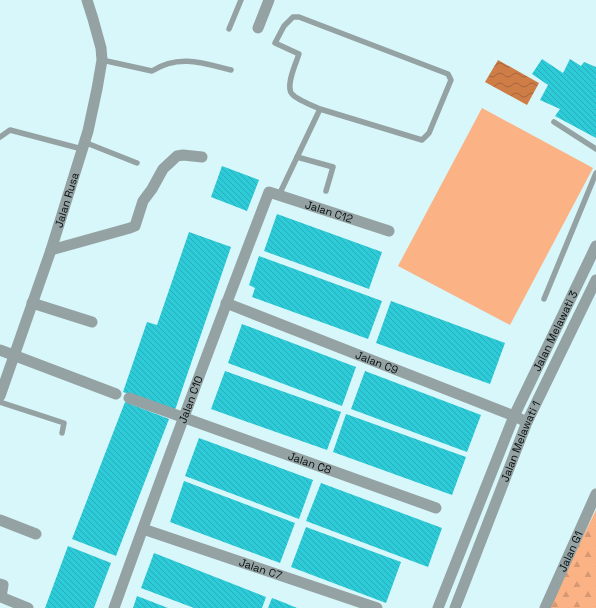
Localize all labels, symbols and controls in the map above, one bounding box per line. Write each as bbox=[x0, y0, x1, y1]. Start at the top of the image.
street label: Jalan Rusa bbox=[51, 170, 82, 229]
street label: Jalan C12 bbox=[303, 197, 355, 226]
street label: Jalan Melawati 3 bbox=[530, 288, 581, 374]
street label: Jalan C9 bbox=[353, 347, 401, 377]
street label: Jalan C10 bbox=[175, 374, 206, 425]
street label: Jalan Melawati 1 bbox=[498, 399, 543, 484]
street label: Jalan C8 bbox=[286, 449, 333, 477]
street label: Jalan G1 bbox=[555, 529, 586, 574]
street label: Jalan C7 bbox=[237, 555, 284, 582]

